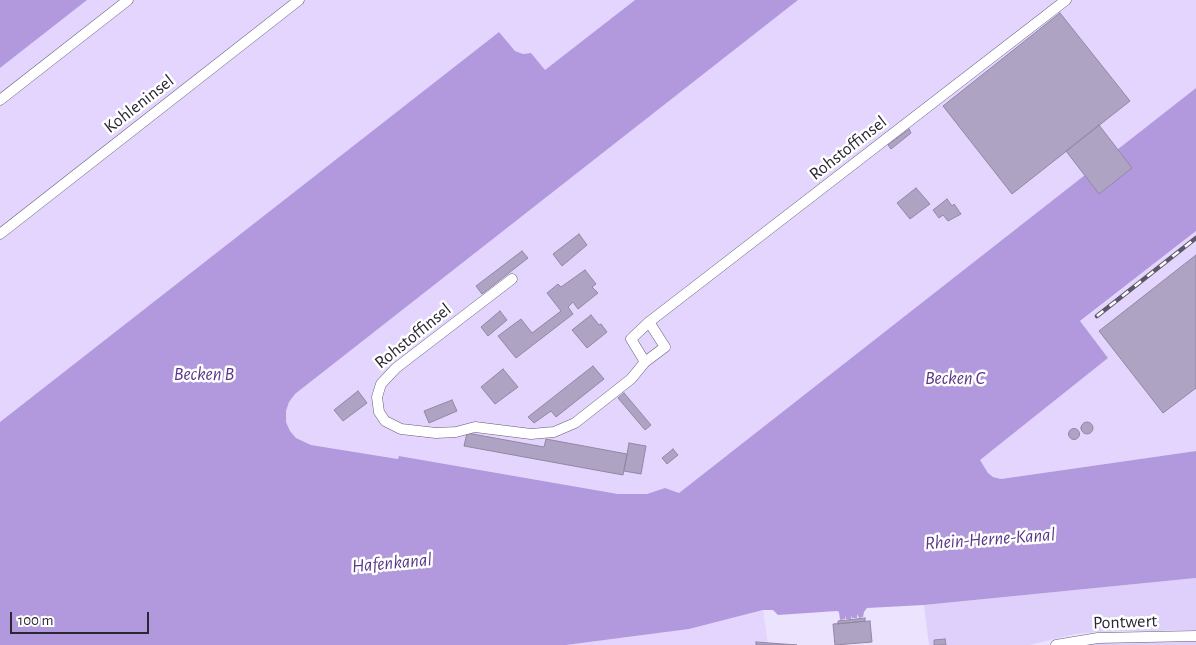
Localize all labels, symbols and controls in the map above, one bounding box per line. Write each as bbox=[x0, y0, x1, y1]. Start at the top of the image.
street label: Kohleninsel bbox=[100, 70, 178, 138]
street label: Rohstoffinsel bbox=[805, 111, 891, 185]
street label: Rohstoffinsel bbox=[370, 299, 456, 373]
water label: Becken B bbox=[174, 363, 234, 385]
water label: Becken C bbox=[925, 367, 985, 389]
water label: Rhein-Herne-Kanal bbox=[924, 523, 1056, 555]
water label: Hafenkanal bbox=[351, 548, 433, 578]
scale bar bbox=[12, 602, 151, 634]
street label: Pontwert bbox=[1093, 610, 1157, 634]
text: 100 m bbox=[18, 613, 53, 628]

